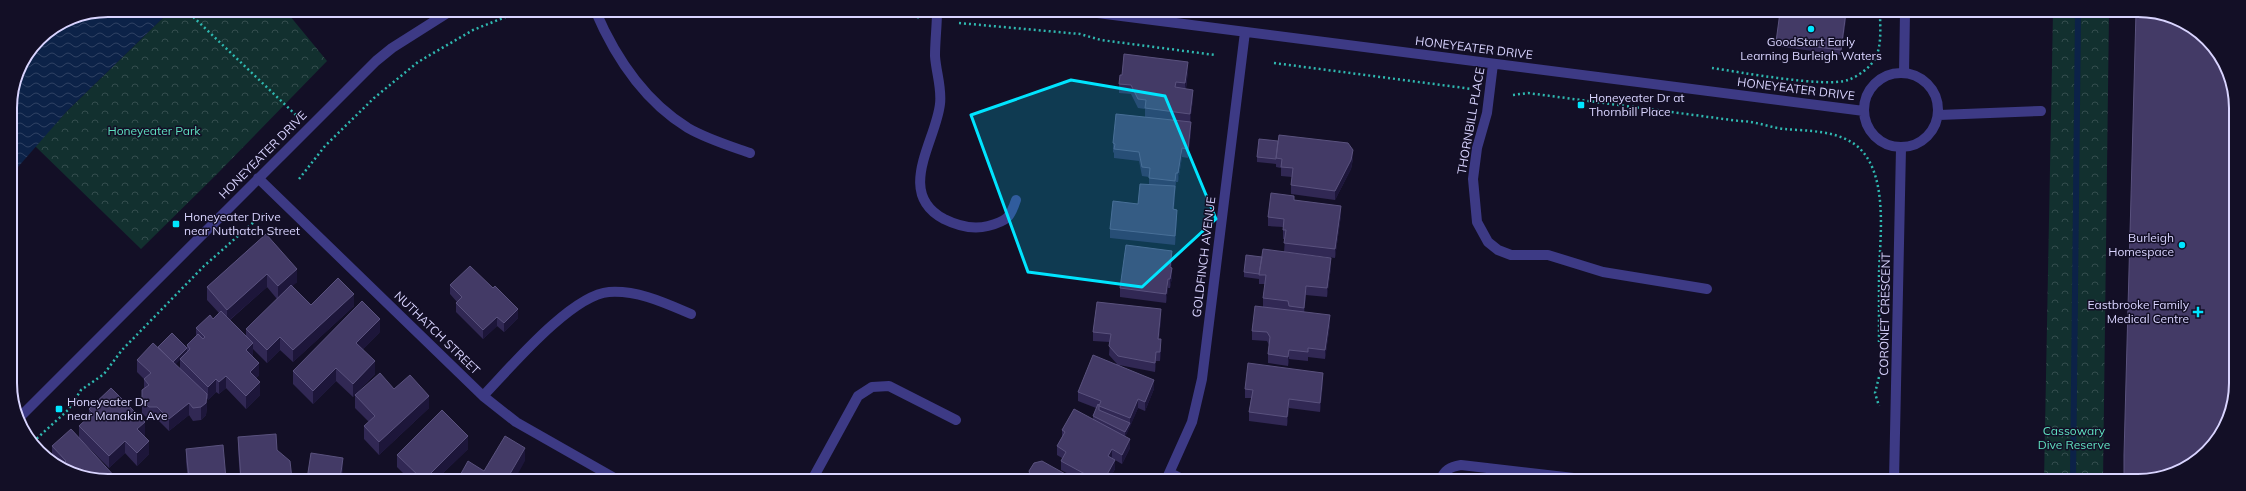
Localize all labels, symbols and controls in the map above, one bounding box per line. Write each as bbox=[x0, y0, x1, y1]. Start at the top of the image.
marker: GoodStart Early Learning Burleigh Waters bbox=[1806, 24, 1816, 34]
street label: HONEYEATER DRIVE bbox=[1414, 33, 1534, 62]
place label: GoodStart Early Learning Burleigh Waters bbox=[1740, 34, 1882, 63]
street label: THORNBILL PLACE bbox=[1454, 66, 1487, 176]
street label: HONEYEATER DRIVE bbox=[1736, 74, 1856, 103]
place label: Honeyeater Dr at Thornbill Place bbox=[1589, 90, 1685, 119]
marker: Honeyeater Dr at Thornbill Place bbox=[1576, 100, 1586, 110]
street label: HONEYEATER DRIVE bbox=[216, 108, 310, 202]
park label: Honeyeater Park bbox=[108, 123, 201, 138]
street label: GOLDFINCH AVENUE bbox=[1189, 196, 1218, 318]
place label: Honeyeater Drive near Nuthatch Street bbox=[184, 209, 300, 238]
marker: Honeyeater Drive near Nuthatch Street bbox=[171, 219, 181, 229]
place label: Burleigh Homespace bbox=[2108, 230, 2174, 259]
marker: Burleigh Homespace bbox=[2177, 240, 2187, 250]
street label: CORONET CRESCENT bbox=[1876, 251, 1893, 376]
street label: NUTHATCH STREET bbox=[391, 288, 484, 378]
place label: Eastbrooke Family Medical Centre bbox=[2088, 297, 2190, 326]
marker: Eastbrooke Family Medical Centre bbox=[2192, 306, 2204, 318]
place label: Honeyeater Dr near Manakin Ave bbox=[67, 394, 168, 423]
marker: Honeyeater Dr near Manakin Ave bbox=[54, 404, 64, 414]
park label: Cassowary Dive Reserve bbox=[2038, 423, 2110, 452]

